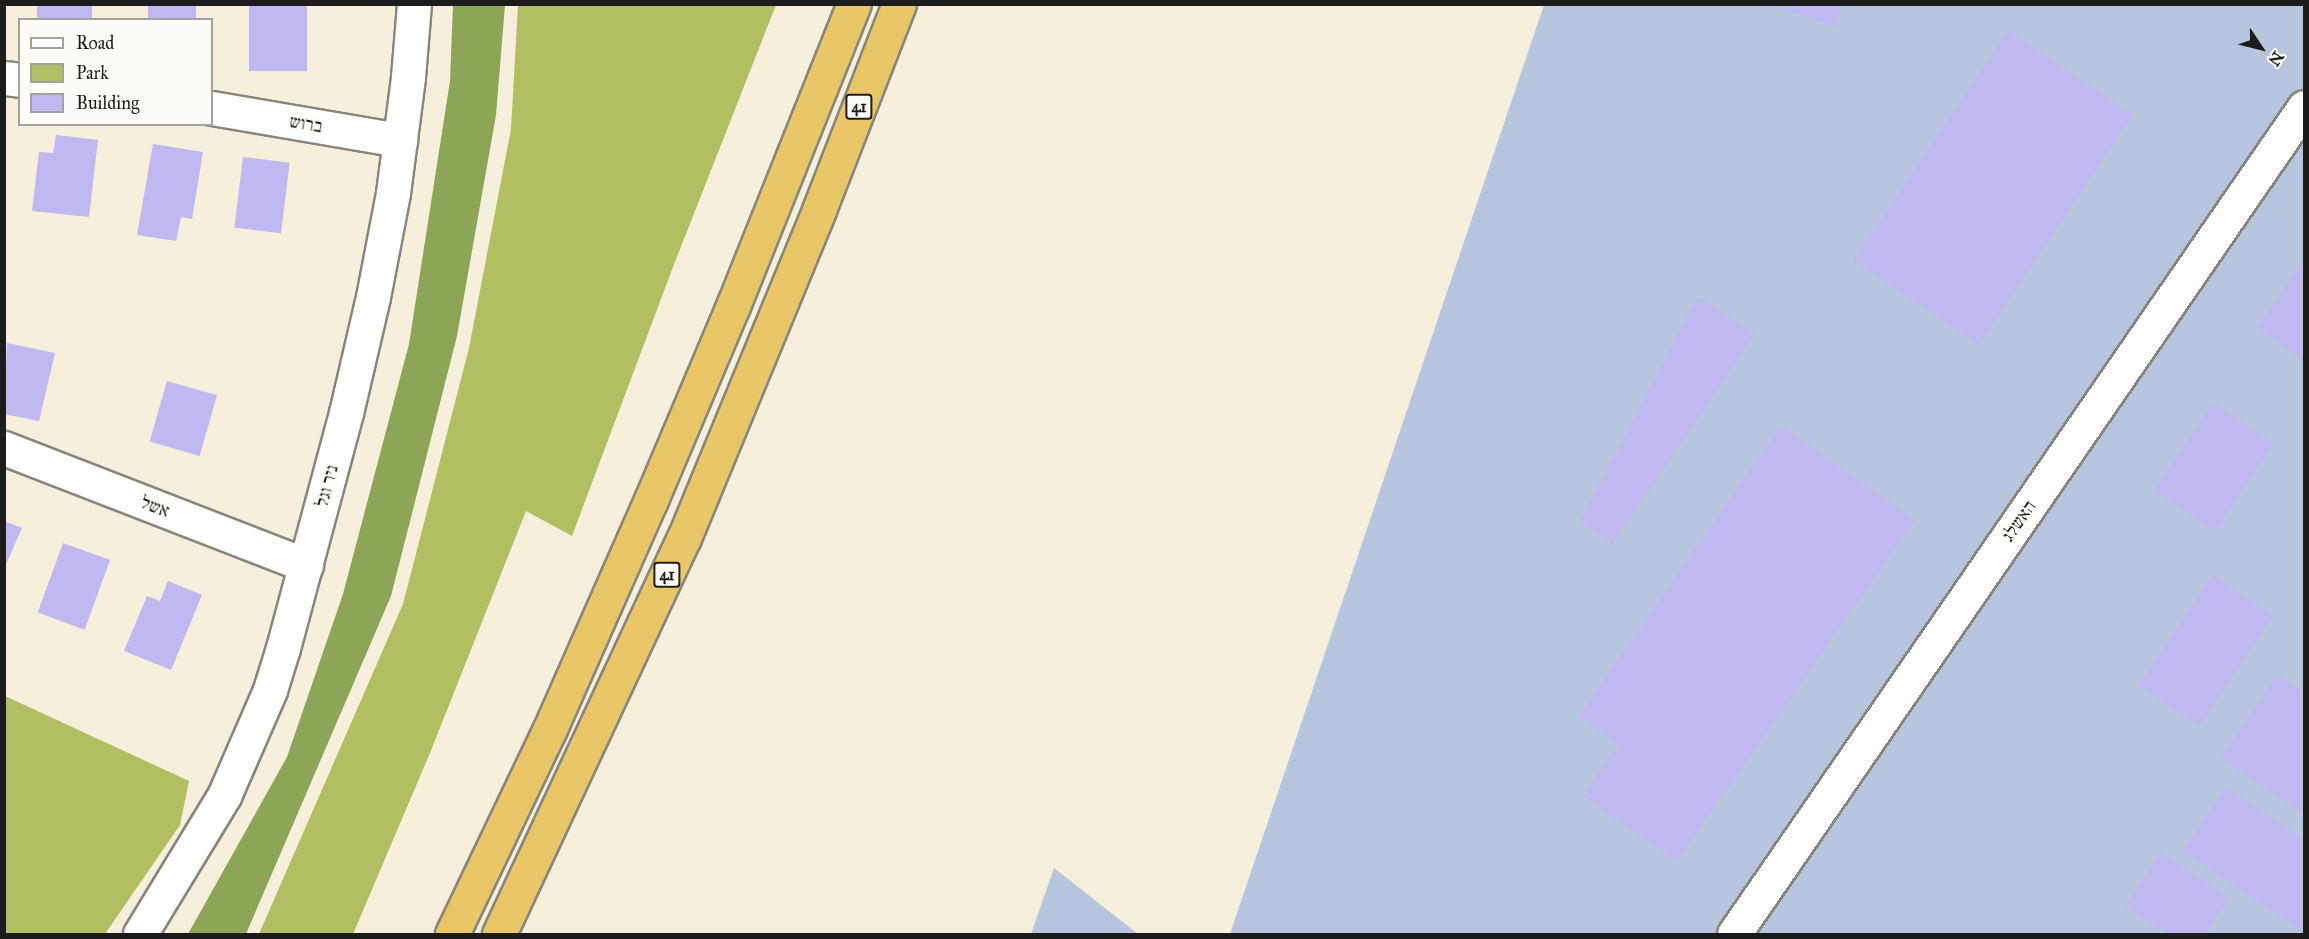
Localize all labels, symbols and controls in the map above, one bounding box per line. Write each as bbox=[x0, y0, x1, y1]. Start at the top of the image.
legend bbox=[18, 18, 213, 126]
north arrow bbox=[2231, 18, 2291, 78]
text: Road bbox=[76, 32, 114, 54]
text: N bbox=[2264, 48, 2288, 70]
text: Park bbox=[76, 62, 109, 84]
text: Building bbox=[76, 92, 139, 114]
road number: 41 bbox=[844, 94, 874, 120]
street label: ברוש bbox=[288, 110, 324, 138]
street label: ניר וגל bbox=[311, 463, 343, 509]
street label: אשל bbox=[137, 492, 173, 522]
street label: האשלג bbox=[1997, 496, 2041, 546]
road number: 41 bbox=[652, 562, 682, 588]

